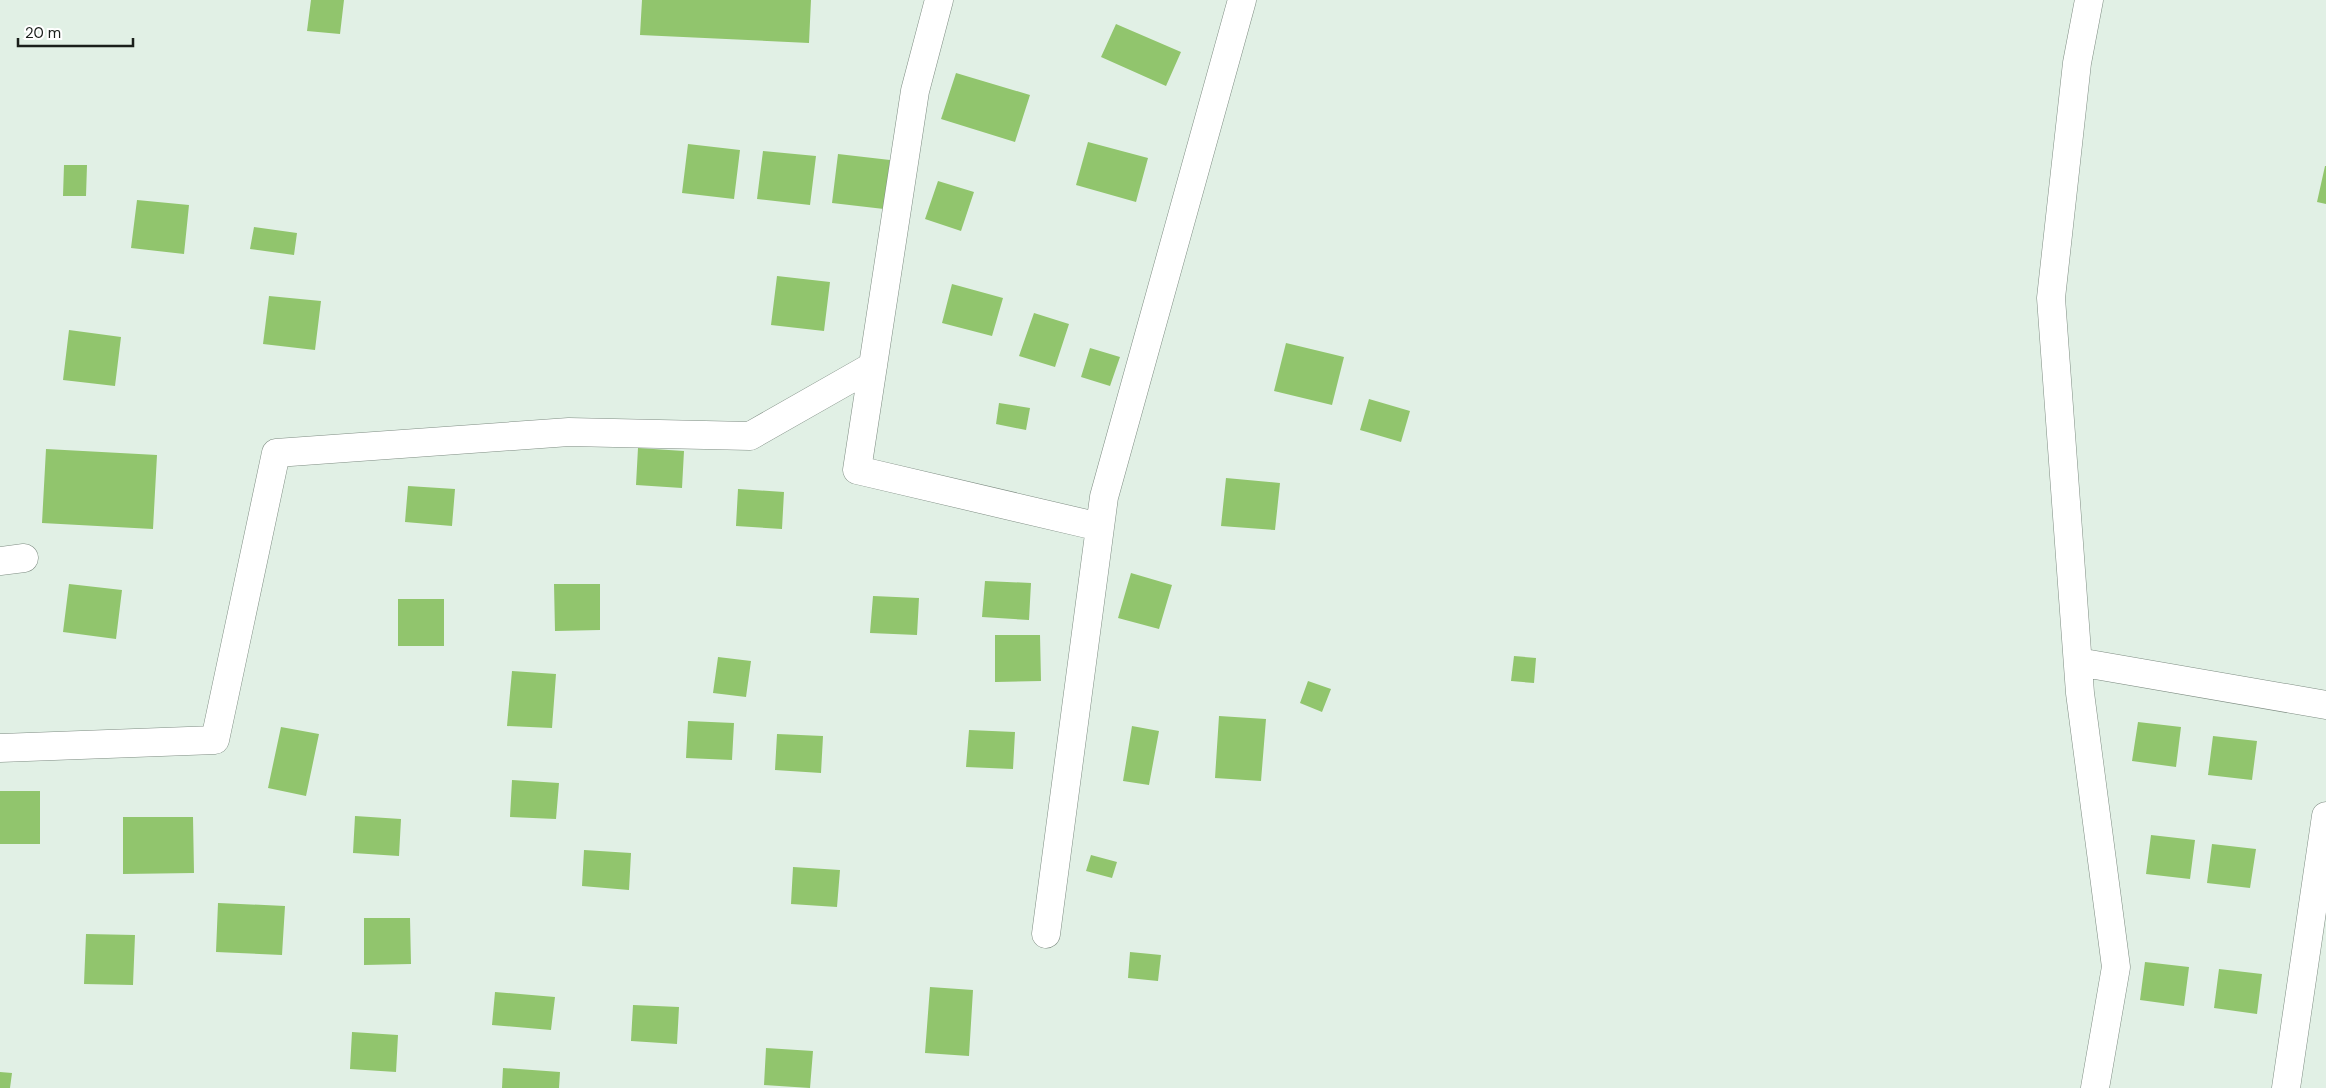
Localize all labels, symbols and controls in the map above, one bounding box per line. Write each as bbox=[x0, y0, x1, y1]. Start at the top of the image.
scale bar bbox=[18, 15, 132, 47]
text: 20 m bbox=[25, 23, 61, 43]

